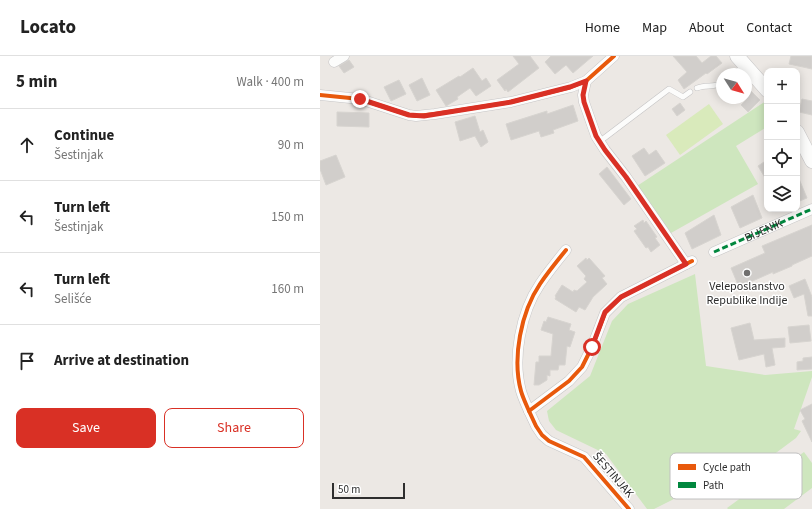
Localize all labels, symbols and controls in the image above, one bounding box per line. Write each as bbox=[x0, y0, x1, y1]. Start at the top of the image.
text: Locato bbox=[20, 14, 76, 41]
text: Home bbox=[585, 18, 620, 38]
text: Map bbox=[642, 18, 667, 38]
text: About bbox=[689, 18, 724, 38]
text: Contact bbox=[746, 18, 792, 38]
north arrow bbox=[716, 68, 752, 104]
map controls bbox=[764, 68, 800, 212]
button: + bbox=[764, 68, 800, 104]
text: 5 min bbox=[16, 70, 57, 94]
text: Walk · 400 m bbox=[236, 73, 304, 91]
route end bbox=[351, 90, 369, 108]
button: − bbox=[764, 104, 800, 140]
text: Continue bbox=[54, 125, 114, 146]
icon: ahead bbox=[16, 134, 38, 156]
text: 90 m bbox=[278, 136, 304, 154]
button: locate bbox=[764, 140, 800, 176]
text: Šestinjak bbox=[54, 146, 103, 164]
button: layers bbox=[764, 176, 800, 212]
text: Turn left bbox=[54, 197, 110, 218]
icon: left bbox=[16, 206, 38, 228]
text: 150 m bbox=[271, 208, 304, 226]
street label: BIJENIK bbox=[742, 214, 785, 246]
text: Šestinjak bbox=[54, 218, 103, 236]
marker: Veleposlanstvo Republike Indije bbox=[742, 268, 752, 278]
text: Turn left bbox=[54, 269, 110, 290]
icon: left bbox=[16, 278, 38, 300]
place label: Veleposlanstvo Republike Indije bbox=[707, 278, 787, 309]
text: 160 m bbox=[271, 280, 304, 298]
text: Selišće bbox=[54, 290, 91, 308]
route start bbox=[583, 338, 601, 356]
icon: arrive bbox=[16, 350, 38, 372]
text: Arrive at destination bbox=[54, 350, 189, 371]
button: Save bbox=[16, 408, 156, 448]
button: Share bbox=[164, 408, 304, 448]
street label: ŠESTINJAK bbox=[588, 448, 638, 502]
legend bbox=[670, 453, 802, 499]
text: Cycle path bbox=[703, 460, 751, 475]
text: Path bbox=[703, 478, 724, 493]
scale bar bbox=[332, 481, 405, 500]
text: 50 m bbox=[338, 482, 360, 497]

